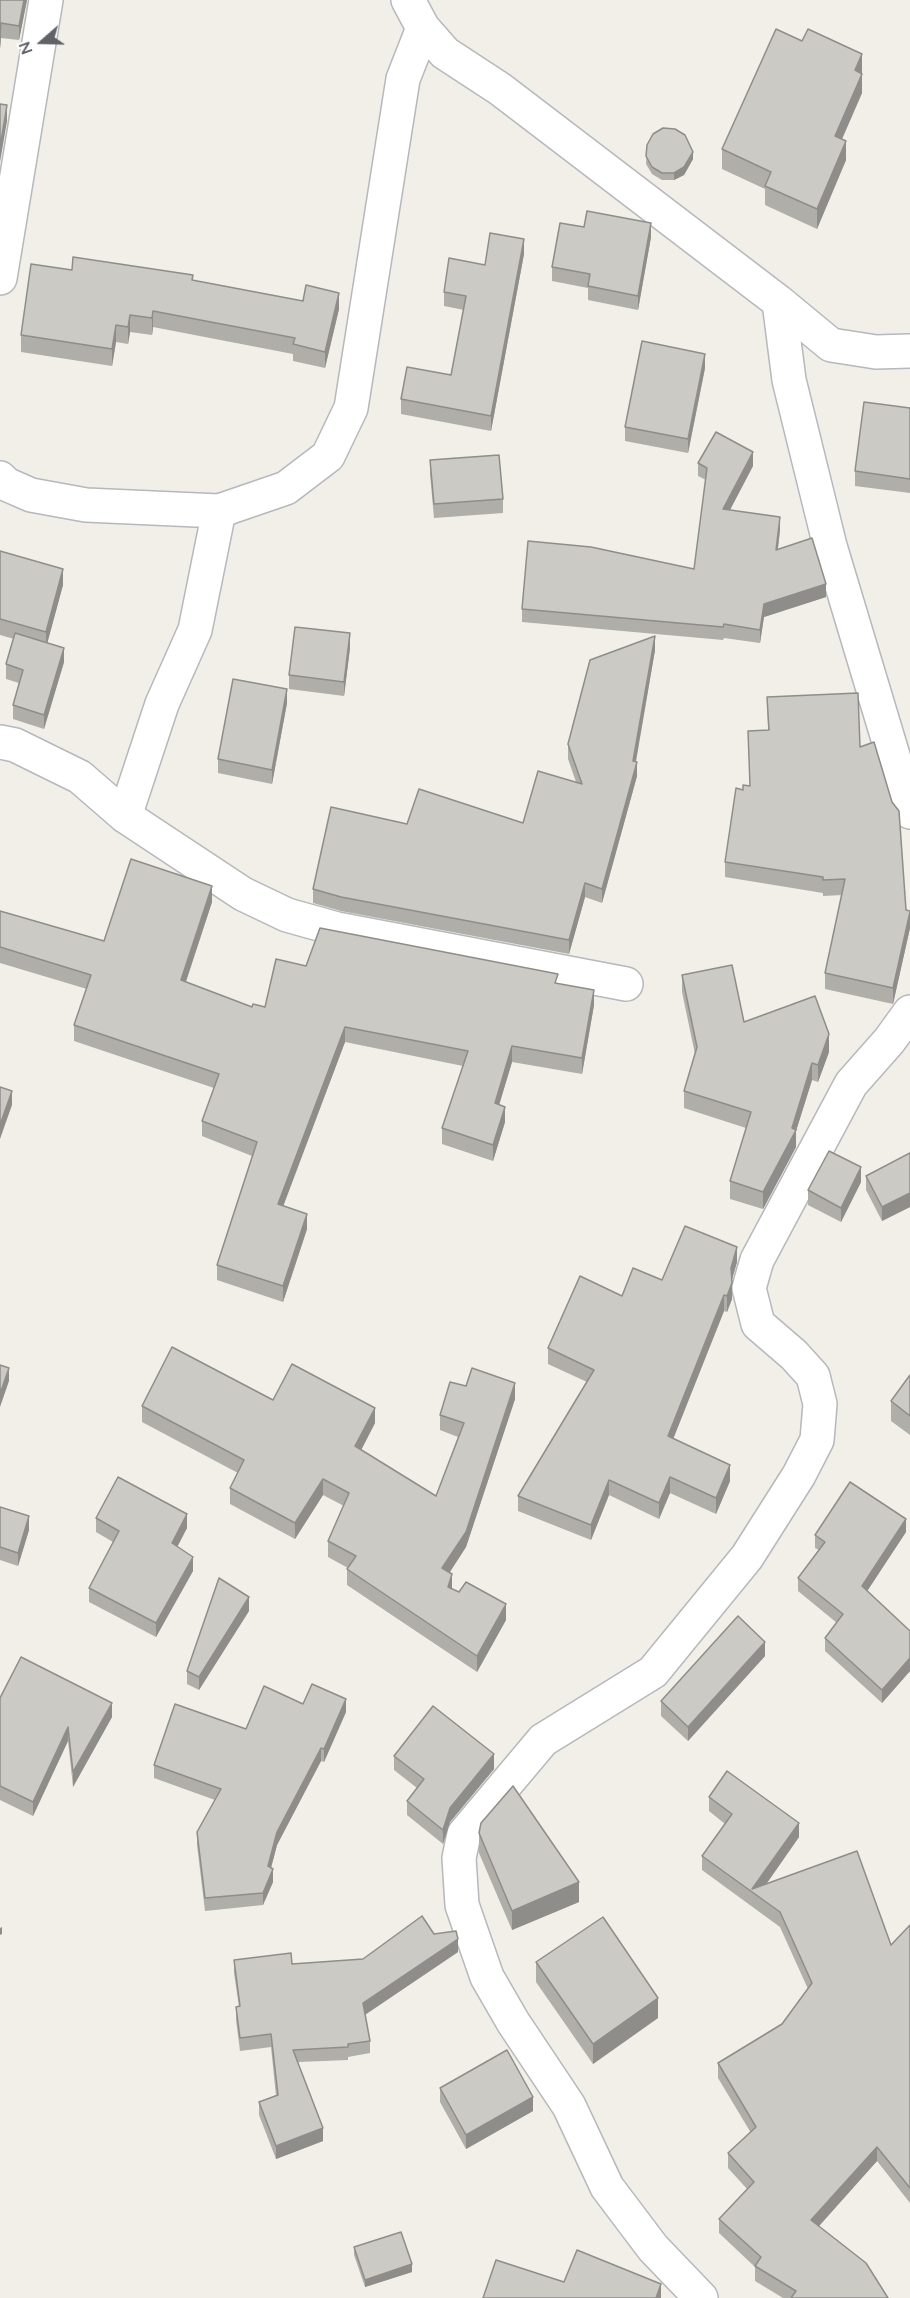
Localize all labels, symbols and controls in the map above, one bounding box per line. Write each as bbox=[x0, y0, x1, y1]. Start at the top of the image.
north arrow bbox=[12, 12, 72, 72]
text: N bbox=[14, 39, 36, 57]

